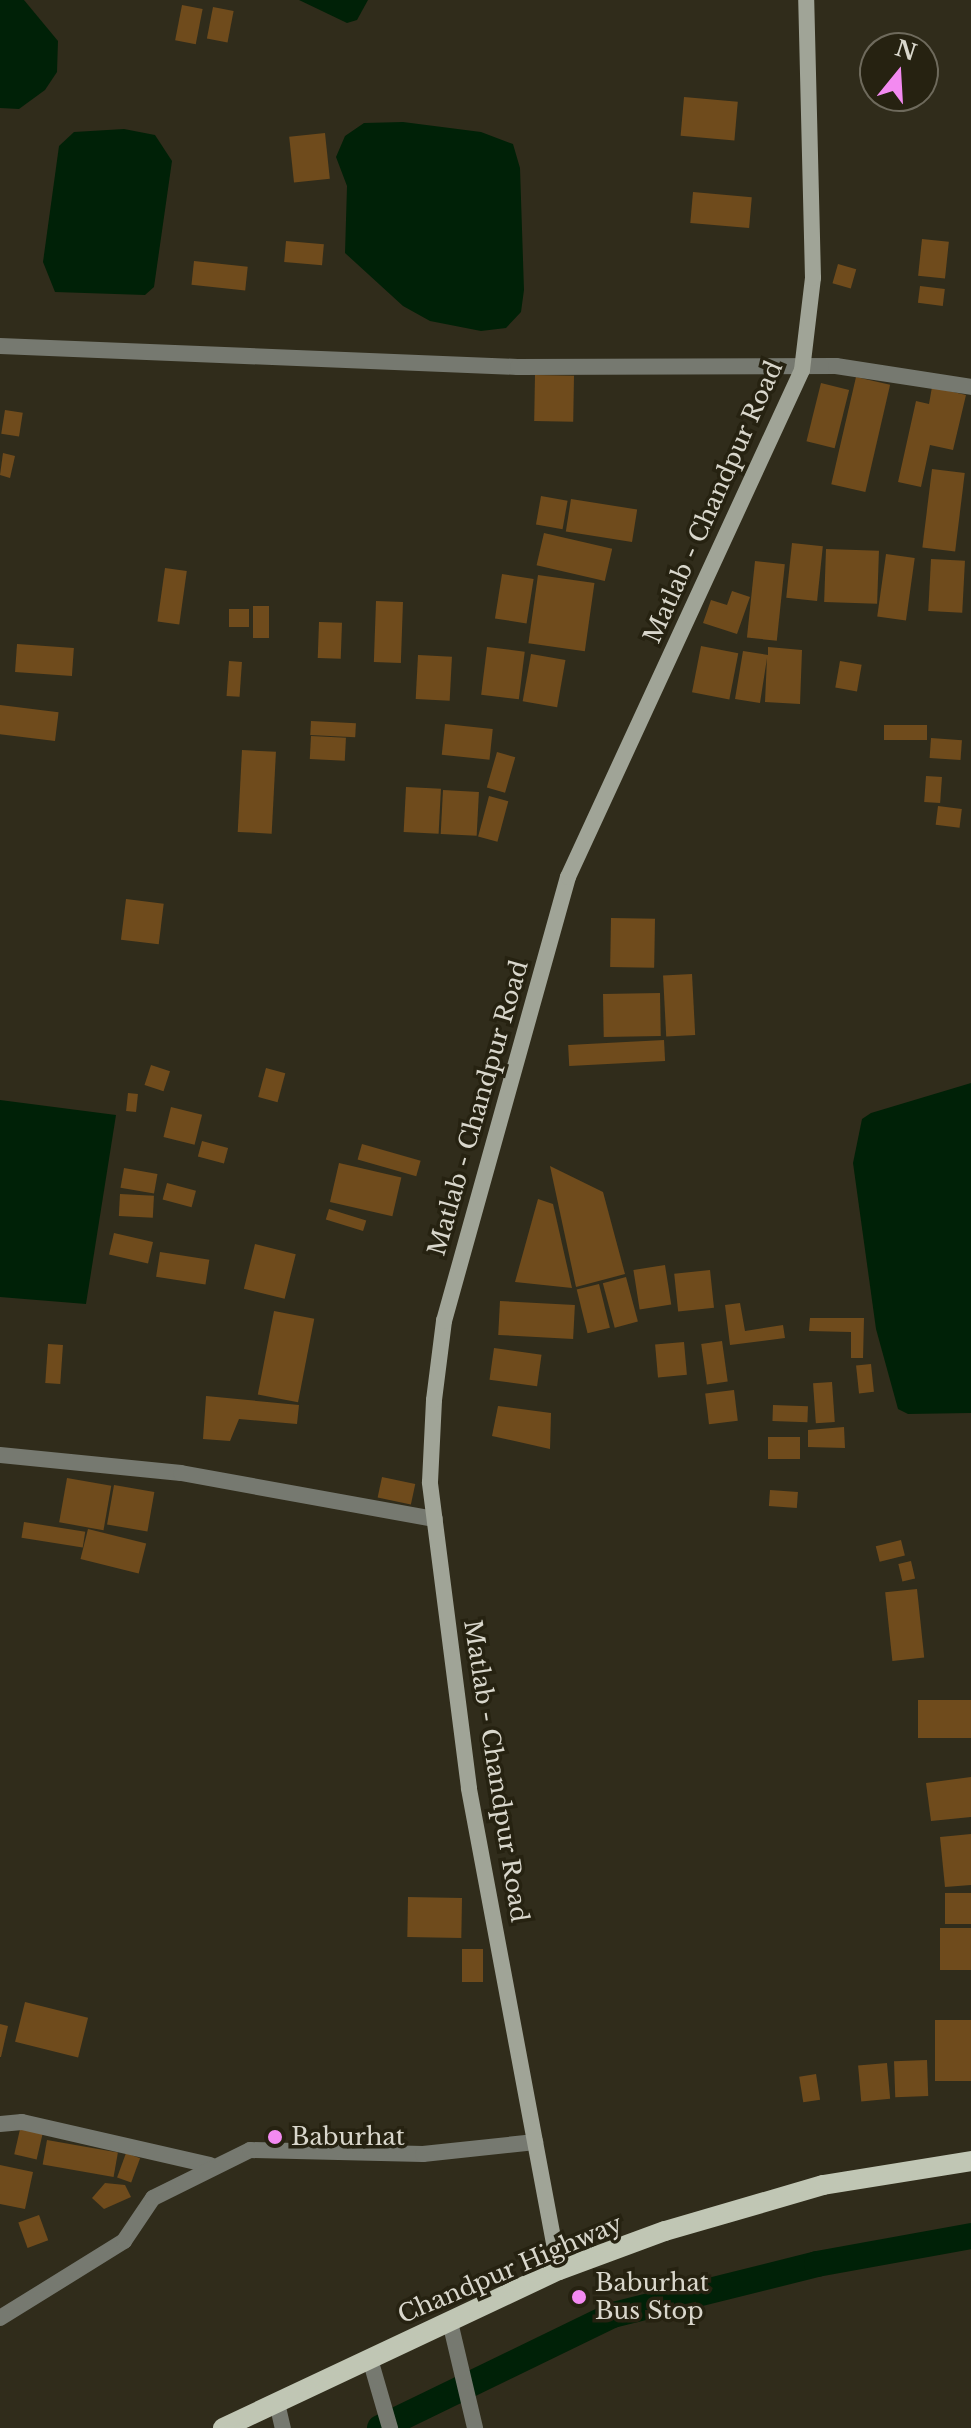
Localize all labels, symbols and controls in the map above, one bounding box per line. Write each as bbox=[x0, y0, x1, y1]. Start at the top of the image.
north arrow bbox=[859, 32, 939, 112]
text: N bbox=[892, 35, 920, 67]
street label: Matlab - Chandpur Road bbox=[637, 356, 789, 648]
street label: Matlab - Chandpur Road bbox=[422, 957, 534, 1259]
street label: Matlab - Chandpur Road bbox=[458, 1617, 534, 1925]
place label: Baburhat bbox=[291, 2123, 405, 2151]
marker: Baburhat bbox=[266, 2128, 284, 2146]
street label: Chandpur Highway bbox=[393, 2209, 627, 2329]
place label: Baburhat Bus Stop bbox=[595, 2269, 709, 2325]
marker: Baburhat Bus Stop bbox=[570, 2288, 588, 2306]

